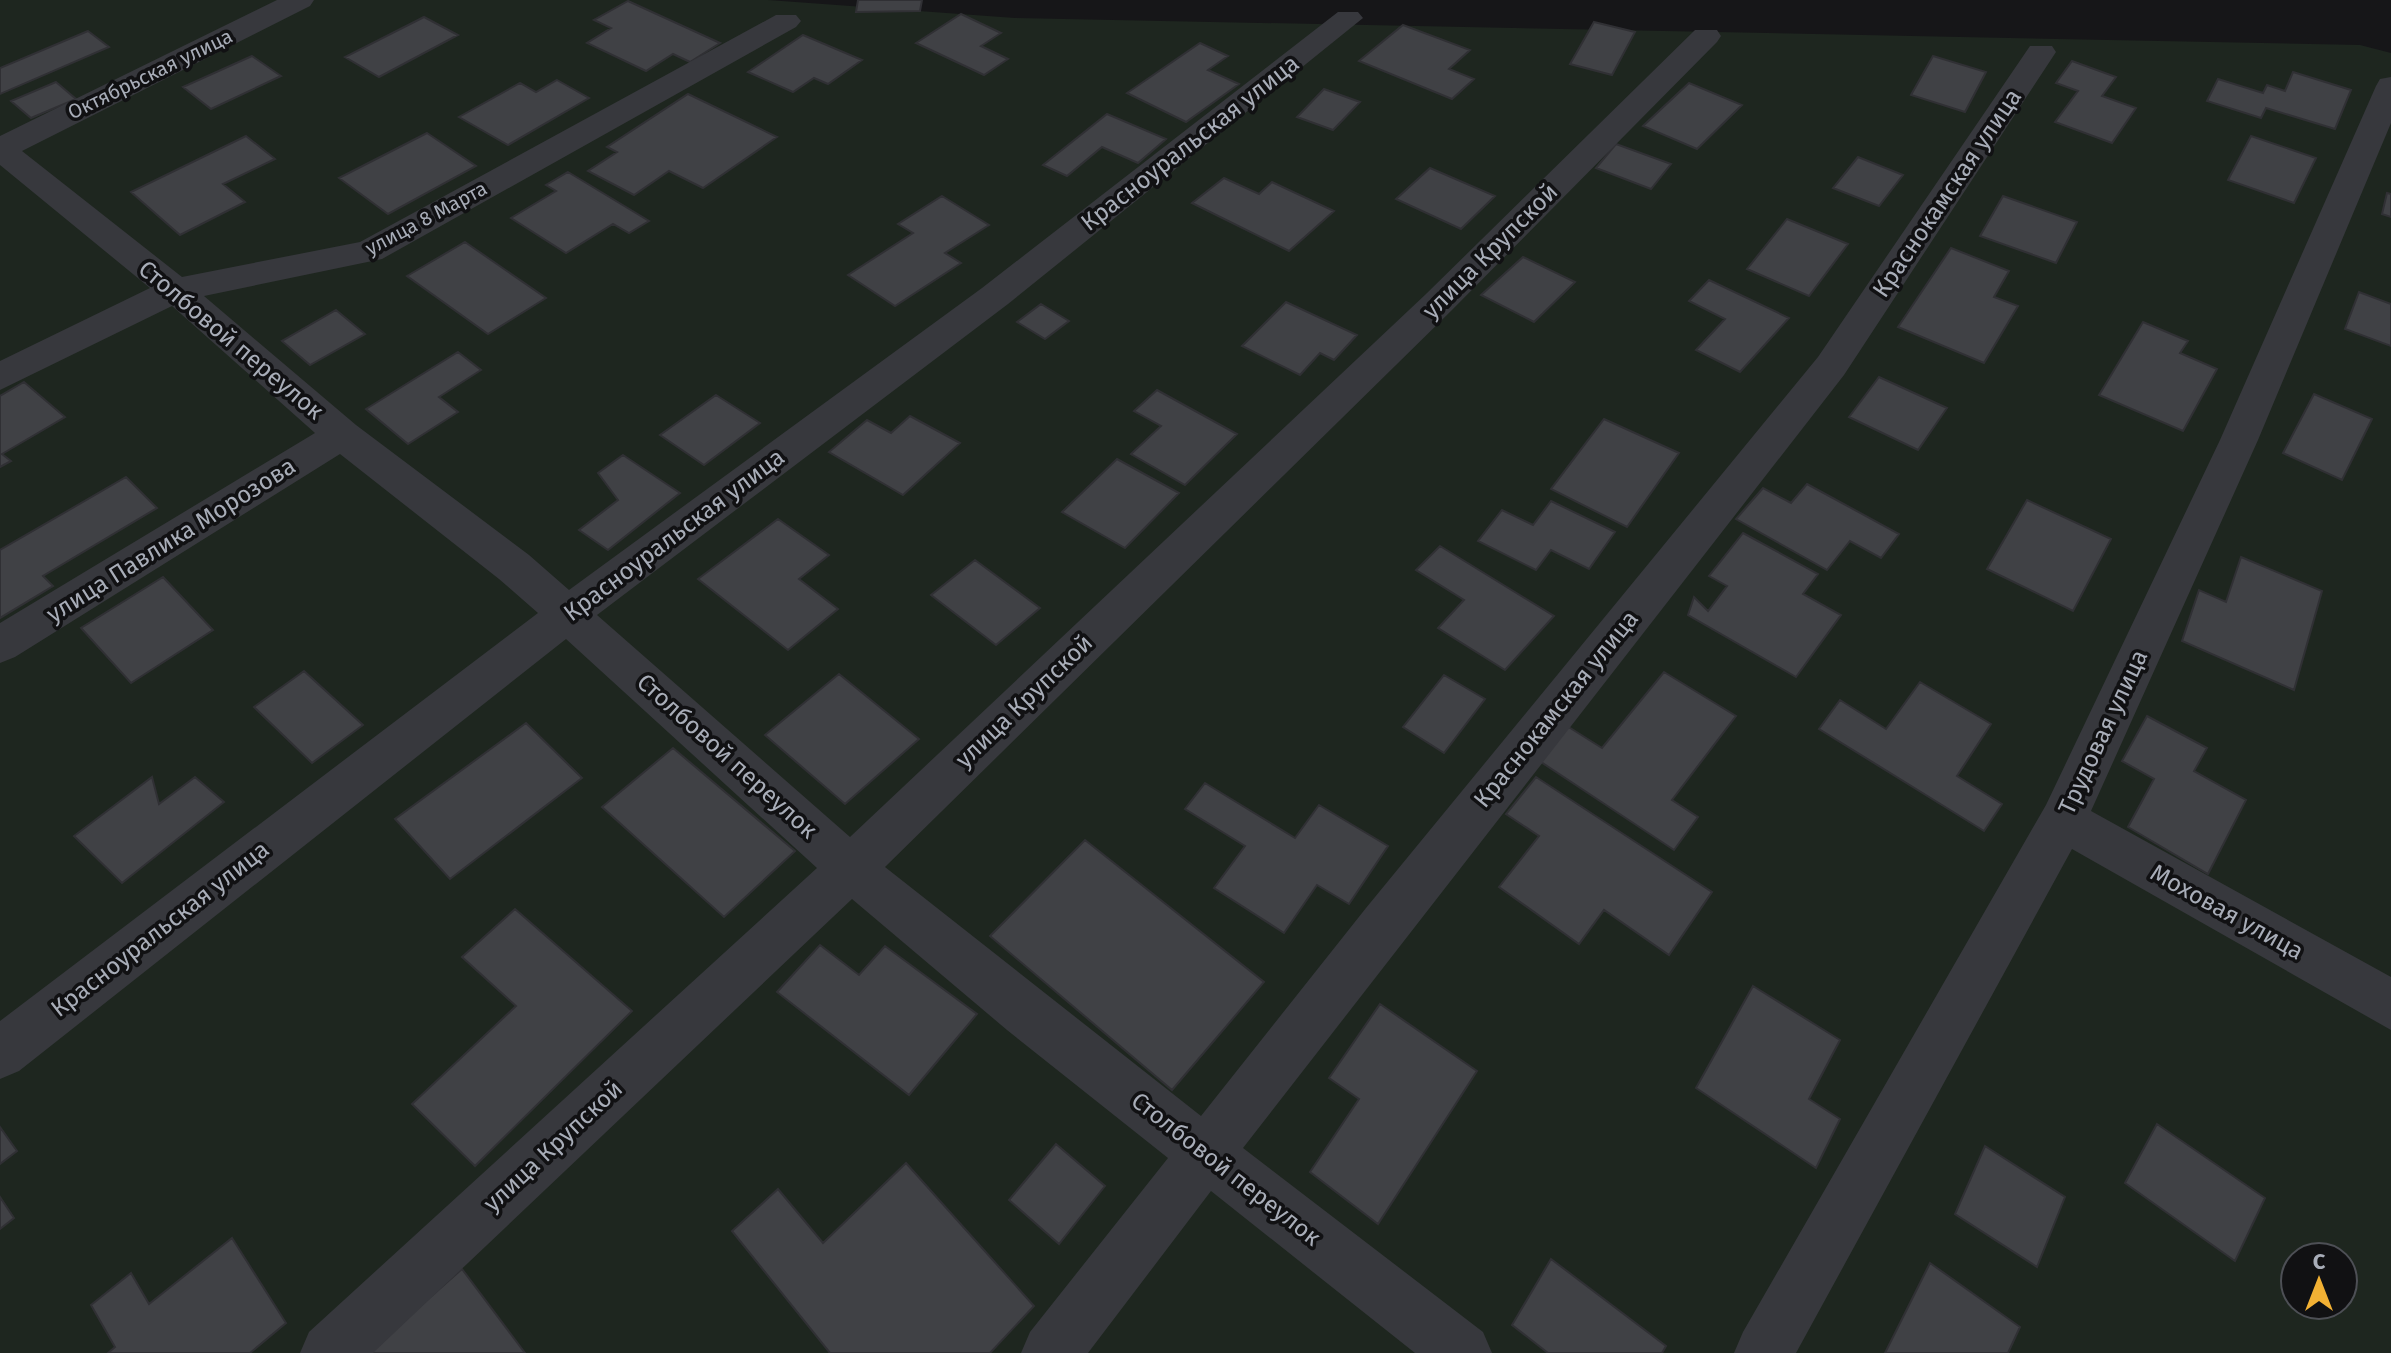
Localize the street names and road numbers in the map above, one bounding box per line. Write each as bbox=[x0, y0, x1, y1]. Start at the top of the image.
street label: Октябрьская улица bbox=[64, 24, 236, 124]
street label: Красноуральская улица bbox=[1075, 49, 1305, 237]
street label: Краснокамская улица bbox=[1867, 84, 2027, 302]
street label: улица 8 Марта bbox=[361, 176, 491, 260]
street label: улица Крупской bbox=[1417, 178, 1563, 324]
street label: Столбовой переулок bbox=[133, 255, 329, 426]
street label: Красноуральская улица bbox=[558, 443, 790, 627]
street label: улица Павлика Морозова bbox=[41, 452, 301, 628]
street label: Краснокамская улица bbox=[1468, 605, 1644, 813]
street label: улица Крупской bbox=[950, 629, 1098, 773]
street label: Трудовая улица bbox=[2053, 645, 2153, 819]
street label: Столбовой переулок bbox=[631, 668, 823, 845]
street label: Красноуральская улица bbox=[45, 835, 275, 1023]
street label: Моховая улица bbox=[2146, 858, 2308, 966]
street label: улица Крупской bbox=[478, 1075, 628, 1217]
street label: Столбовой переулок bbox=[1126, 1086, 1327, 1252]

